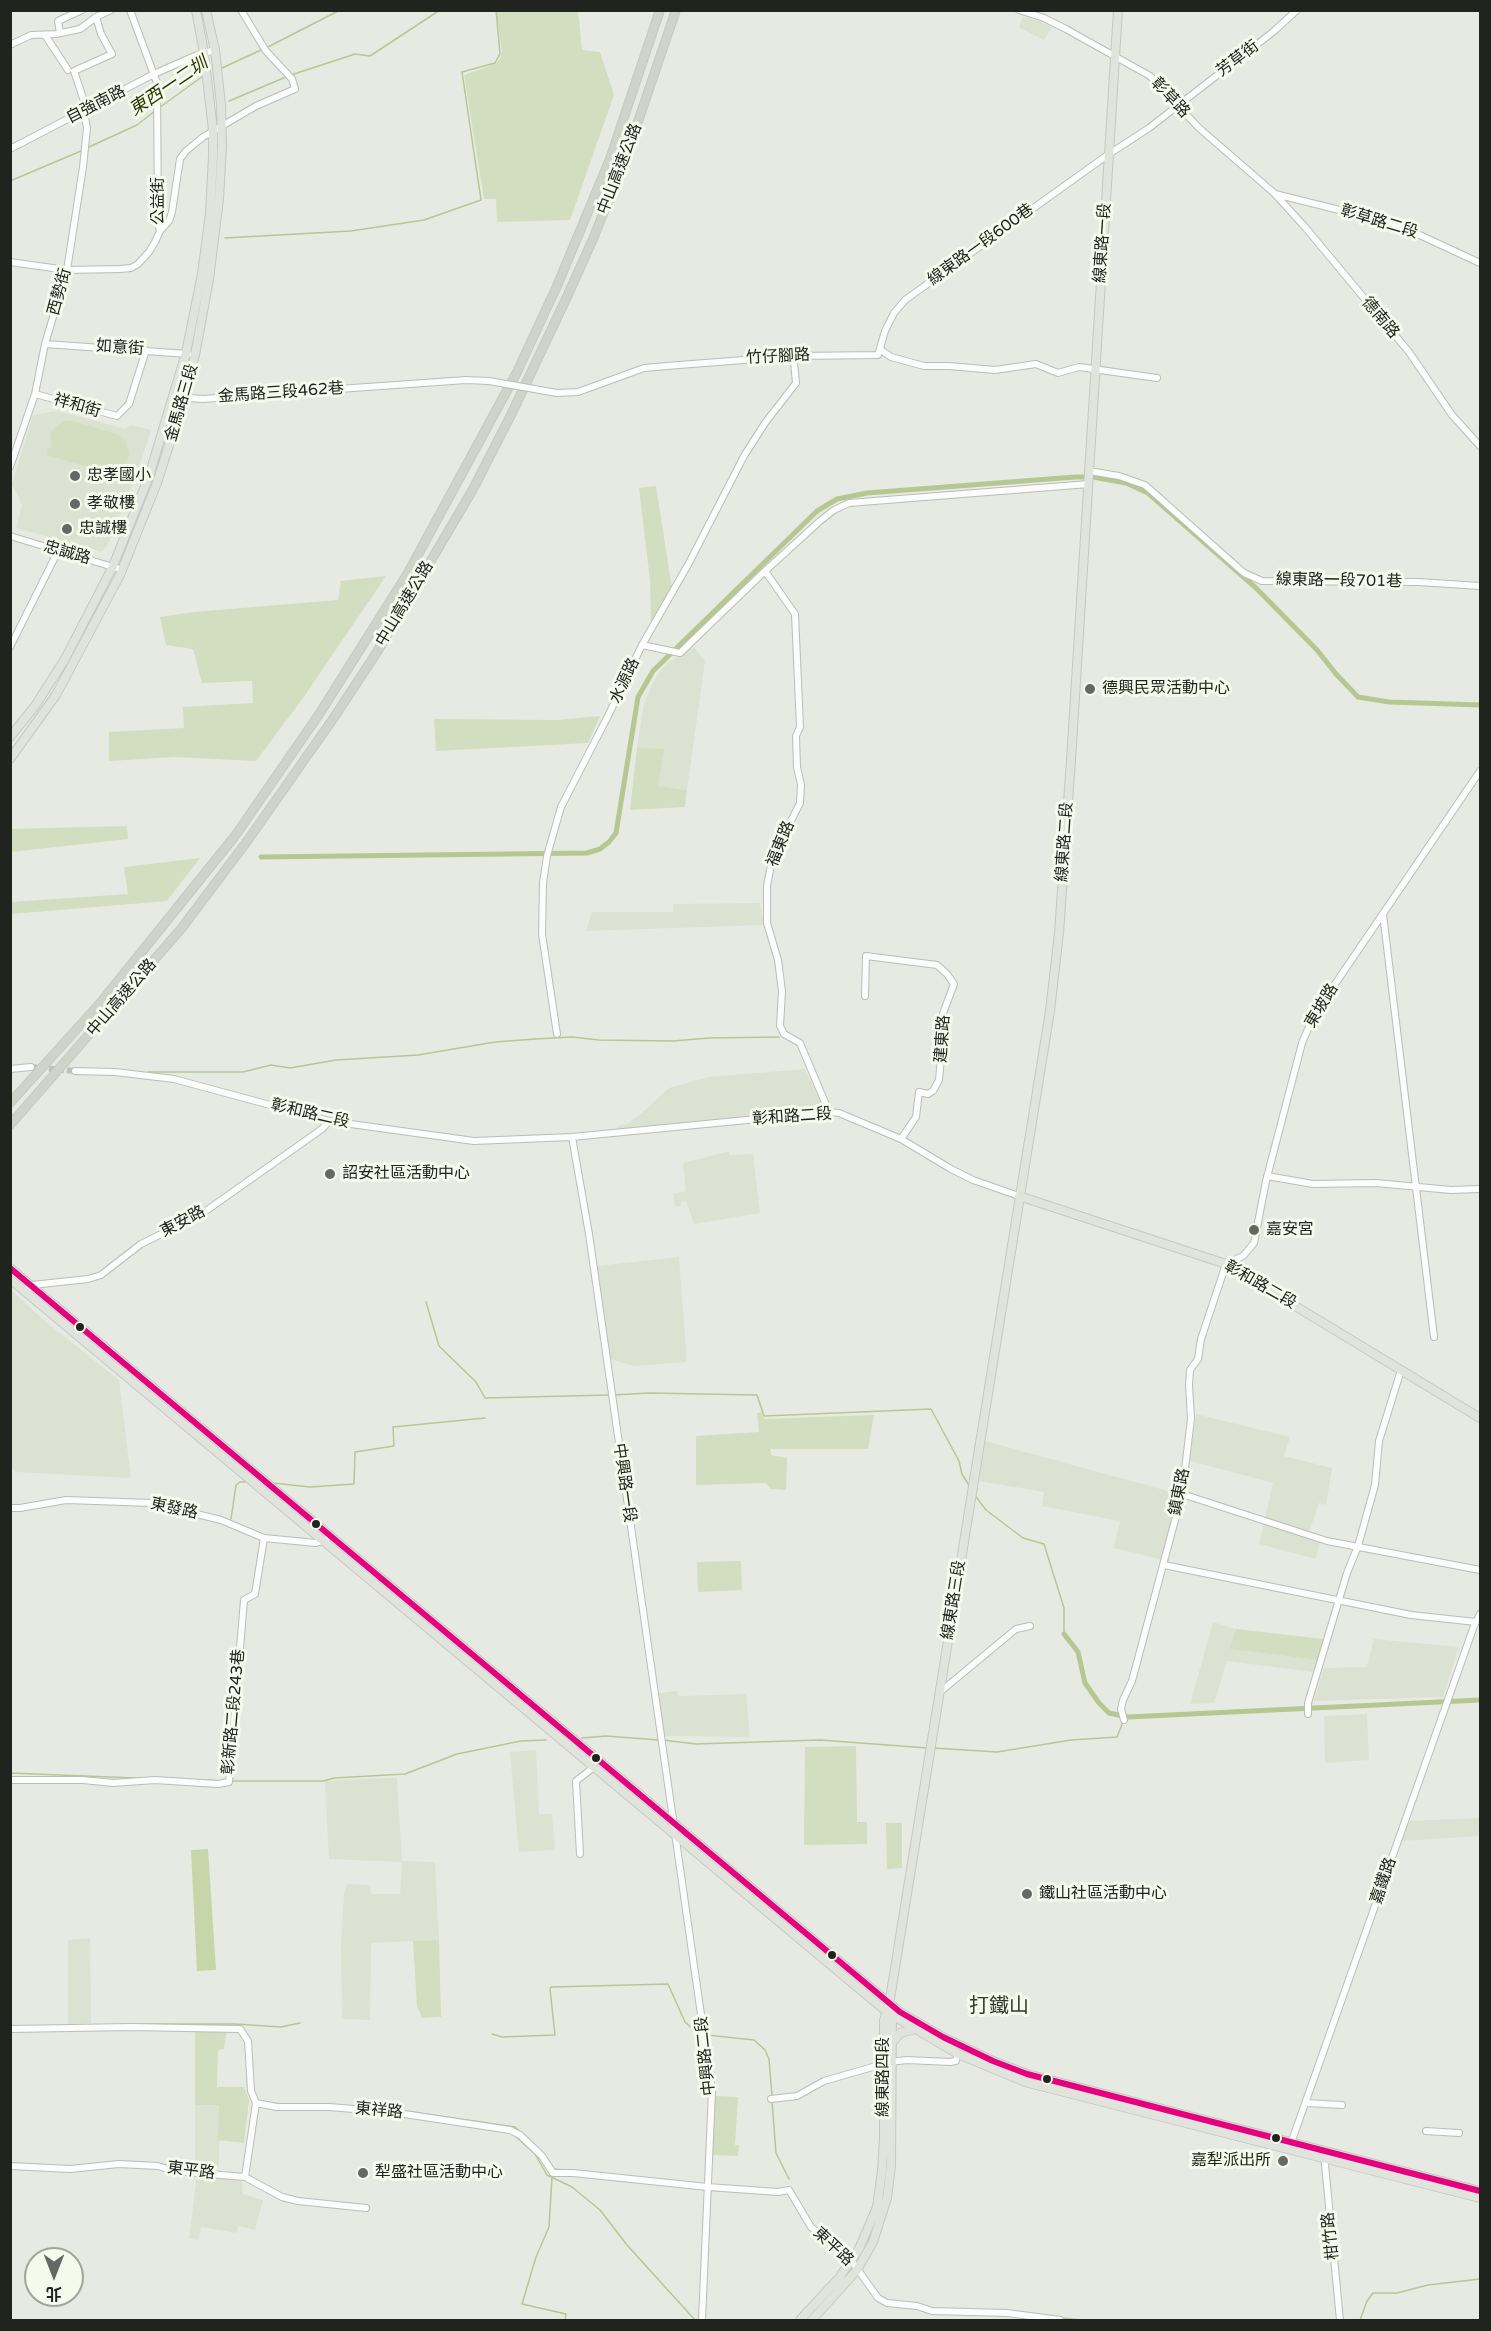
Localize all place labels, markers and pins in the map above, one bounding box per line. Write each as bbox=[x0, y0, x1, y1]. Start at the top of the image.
place label: 忠孝國小 bbox=[87, 466, 151, 486]
marker: 忠孝國小 bbox=[68, 469, 82, 483]
place label: 孝敬樓 bbox=[87, 494, 135, 514]
marker: 孝敬樓 bbox=[68, 497, 82, 511]
place label: 忠誠樓 bbox=[79, 519, 127, 539]
marker: 忠誠樓 bbox=[60, 522, 74, 536]
place label: 德興民眾活動中心 bbox=[1102, 679, 1230, 699]
marker: 德興民眾活動中心 bbox=[1083, 682, 1097, 696]
place label: 詔安社區活動中心 bbox=[342, 1164, 470, 1184]
marker: 詔安社區活動中心 bbox=[323, 1167, 337, 1181]
place label: 嘉安宮 bbox=[1266, 1220, 1314, 1240]
marker: 嘉安宮 bbox=[1247, 1223, 1261, 1237]
unlabelled marker bbox=[74, 1321, 86, 1333]
unlabelled marker bbox=[310, 1518, 322, 1530]
unlabelled marker bbox=[590, 1752, 602, 1764]
place label: 鐵山社區活動中心 bbox=[1039, 1884, 1167, 1904]
marker: 鐵山社區活動中心 bbox=[1020, 1887, 1034, 1901]
unlabelled marker bbox=[826, 1949, 838, 1961]
unlabelled marker bbox=[1041, 2073, 1053, 2085]
unlabelled marker bbox=[1270, 2132, 1282, 2144]
place label: 嘉犁派出所 bbox=[1191, 2151, 1271, 2171]
marker: 嘉犁派出所 bbox=[1276, 2154, 1290, 2168]
place label: 犁盛社區活動中心 bbox=[375, 2163, 503, 2183]
marker: 犁盛社區活動中心 bbox=[356, 2166, 370, 2180]

